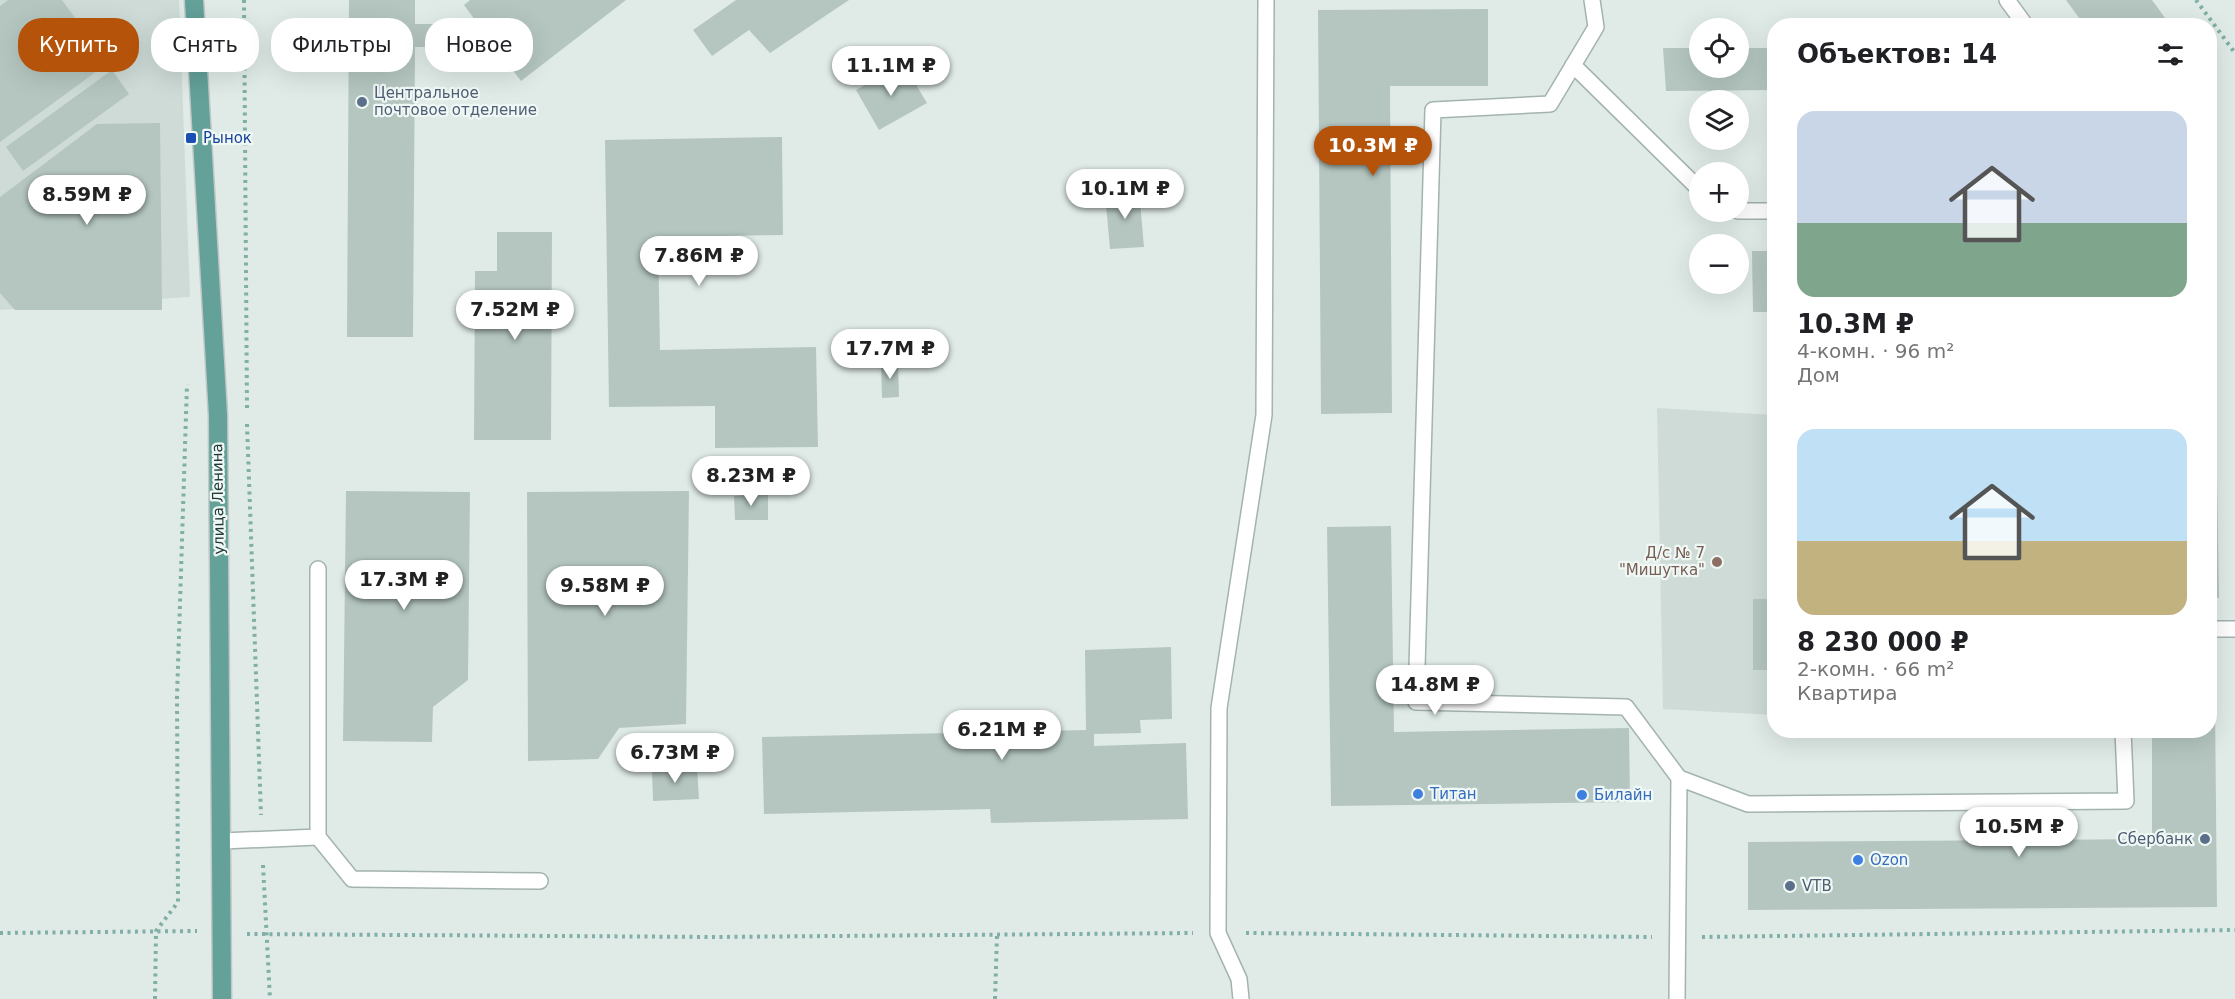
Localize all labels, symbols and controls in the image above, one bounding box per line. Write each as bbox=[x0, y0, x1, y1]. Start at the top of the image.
chip: Купить bbox=[18, 18, 139, 72]
chip: Снять bbox=[151, 18, 259, 72]
chip: Фильтры bbox=[271, 18, 413, 72]
chip: Новое bbox=[425, 18, 533, 72]
map controls bbox=[1689, 18, 1749, 294]
button: locate bbox=[1689, 18, 1749, 78]
icon: filters bbox=[2154, 38, 2187, 71]
text: Объектов: 14 bbox=[1797, 39, 1997, 69]
pin: 11.1M ₽ bbox=[836, 46, 946, 97]
text: 11.1M ₽ bbox=[846, 53, 936, 77]
place label: Центральное почтовое отделение bbox=[374, 84, 537, 119]
button: layers bbox=[1689, 90, 1749, 150]
marker: Центральное почтовое отделение bbox=[355, 95, 369, 109]
pin: 10.3M ₽ bbox=[1318, 126, 1428, 177]
place label: Рынок bbox=[203, 129, 252, 147]
marker: Рынок bbox=[184, 131, 198, 145]
text: 10.3M ₽ bbox=[1328, 133, 1418, 157]
icon: home bbox=[1938, 150, 2046, 258]
button: + bbox=[1689, 162, 1749, 222]
pin: 10.1M ₽ bbox=[1070, 169, 1180, 220]
pin: 8.59M ₽ bbox=[32, 175, 142, 226]
text: 10.1M ₽ bbox=[1080, 176, 1170, 200]
text: 8.59M ₽ bbox=[42, 182, 132, 206]
button: − bbox=[1689, 234, 1749, 294]
pin: 7.86M ₽ bbox=[644, 236, 754, 287]
text: 7.86M ₽ bbox=[654, 243, 744, 267]
pin: 7.52M ₽ bbox=[460, 290, 570, 341]
text: 7.52M ₽ bbox=[470, 297, 560, 321]
text: 10.3M ₽ bbox=[1797, 309, 1914, 339]
pin: 17.7M ₽ bbox=[835, 329, 945, 380]
text: 17.7M ₽ bbox=[845, 336, 935, 360]
text: 4-комн. · 96 m² bbox=[1797, 339, 1954, 363]
text: Дом bbox=[1797, 363, 1840, 387]
street label: улица Ленина bbox=[208, 443, 228, 555]
pin: 8.23M ₽ bbox=[696, 456, 806, 507]
text: 8.23M ₽ bbox=[706, 463, 796, 487]
icon: home bbox=[1938, 468, 2046, 576]
place label: Д/с № 7 "Мишутка" bbox=[1619, 544, 1705, 579]
marker: Д/с № 7 "Мишутка" bbox=[1710, 555, 1724, 569]
pin: 17.3M ₽ bbox=[349, 560, 459, 611]
pin: 9.58M ₽ bbox=[550, 566, 660, 617]
text: 17.3M ₽ bbox=[359, 567, 449, 591]
text: 9.58M ₽ bbox=[560, 573, 650, 597]
text: 8 230 000 ₽ bbox=[1797, 627, 1969, 657]
text: 2-комн. · 66 m² bbox=[1797, 657, 1954, 681]
pin: 14.8M ₽ bbox=[1380, 665, 1490, 716]
text: 14.8M ₽ bbox=[1390, 672, 1480, 696]
text: Квартира bbox=[1797, 681, 1898, 705]
pin: 6.21M ₽ bbox=[947, 710, 1057, 761]
text: 6.21M ₽ bbox=[957, 717, 1047, 741]
pin: 6.73M ₽ bbox=[620, 733, 730, 784]
text: 6.73M ₽ bbox=[630, 740, 720, 764]
place label: Титан bbox=[1429, 785, 1477, 803]
place label: Билайн bbox=[1594, 786, 1652, 804]
marker: Титан bbox=[1411, 787, 1425, 801]
marker: Билайн bbox=[1575, 788, 1589, 802]
pin: 10.5M ₽ bbox=[1964, 807, 2074, 858]
text: 10.5M ₽ bbox=[1974, 814, 2064, 838]
place label: Сбербанк bbox=[2117, 830, 2193, 848]
marker: Сбербанк bbox=[2198, 832, 2212, 846]
place label: Ozon bbox=[1870, 851, 1908, 869]
marker: Ozon bbox=[1851, 853, 1865, 867]
place label: VTB bbox=[1802, 877, 1832, 895]
marker: VTB bbox=[1783, 879, 1797, 893]

